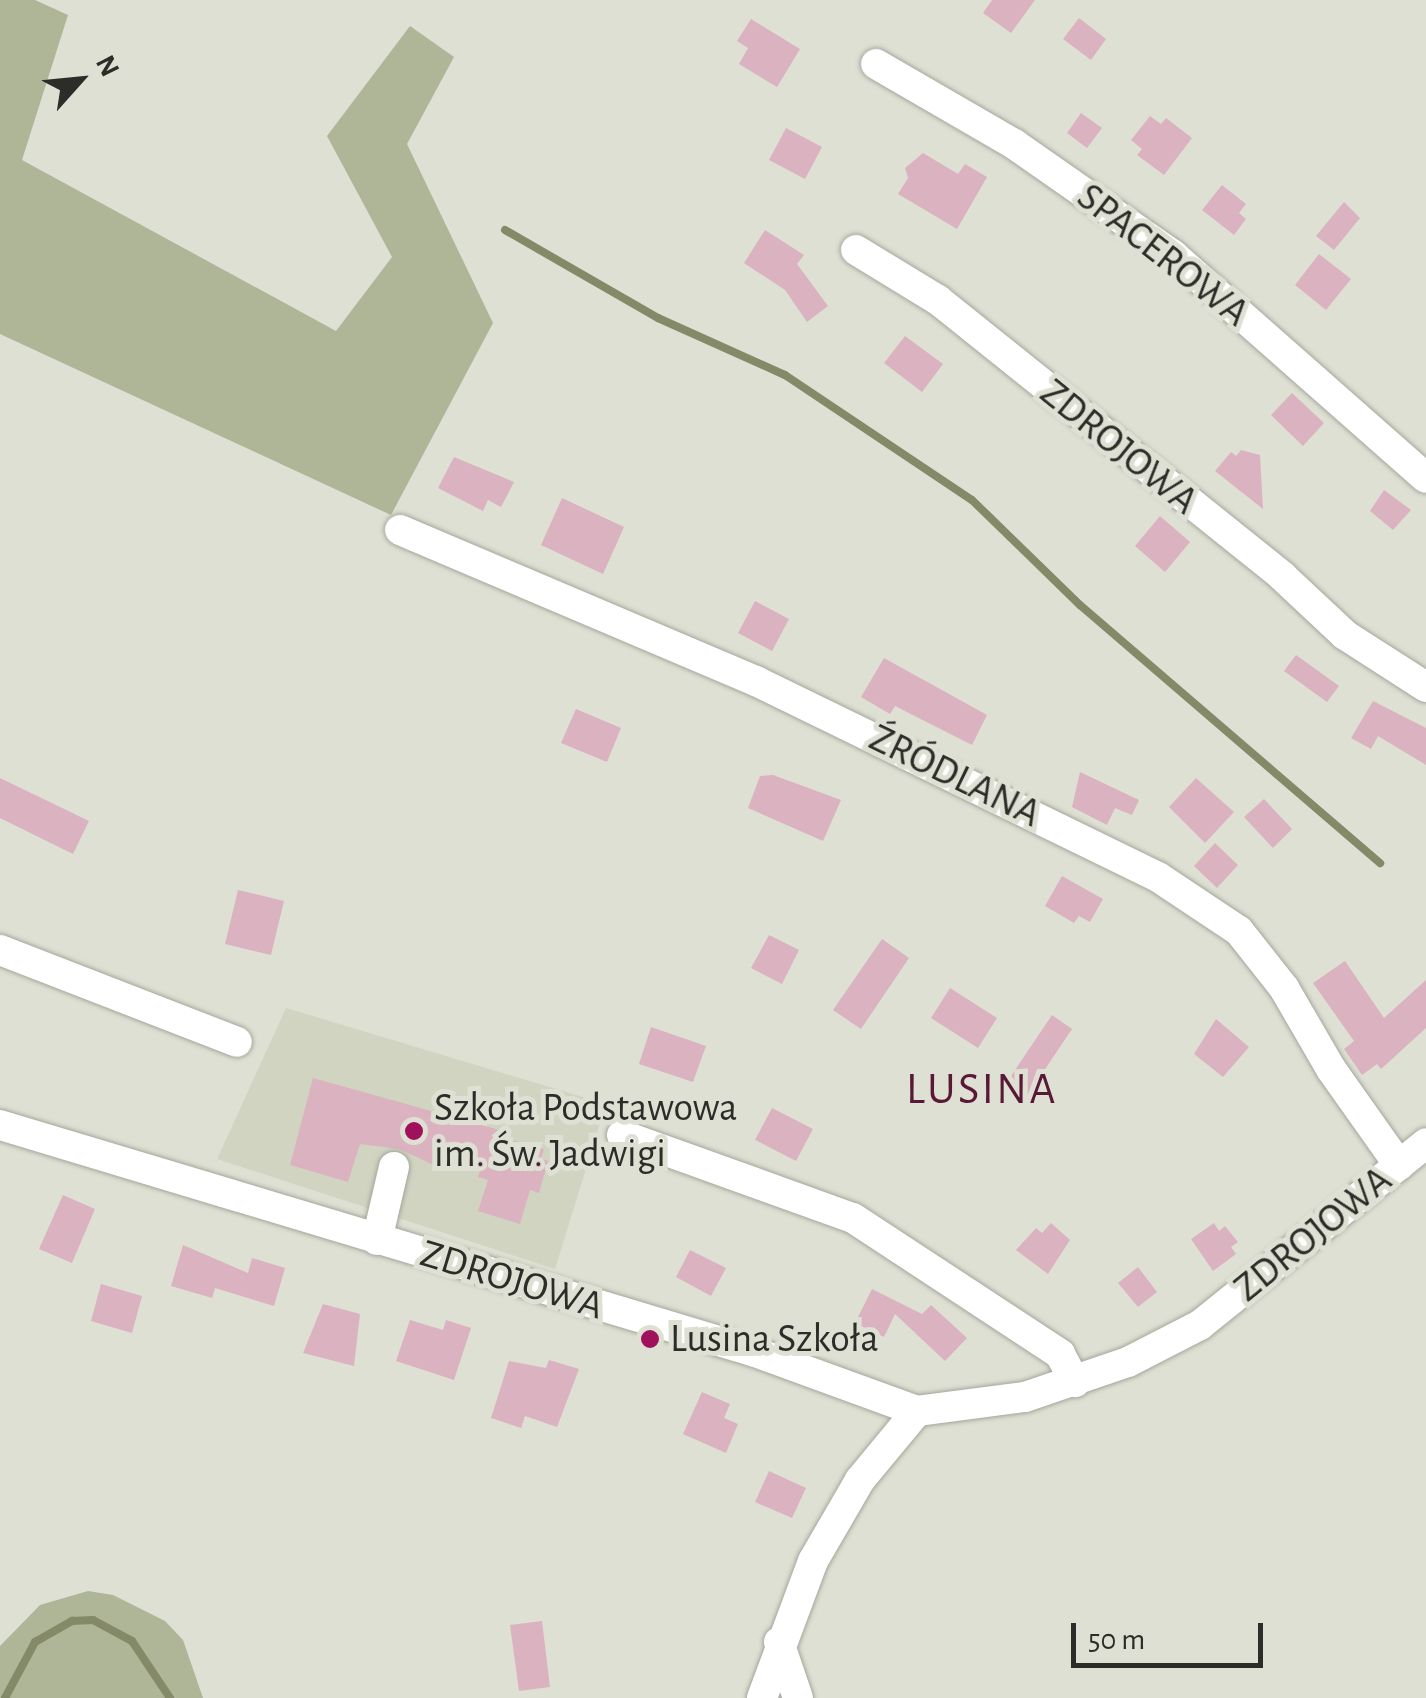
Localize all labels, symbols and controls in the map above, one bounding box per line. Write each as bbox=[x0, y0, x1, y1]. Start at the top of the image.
north arrow bbox=[30, 30, 130, 130]
text: N bbox=[90, 51, 124, 81]
street label: SPACEROWA bbox=[1068, 173, 1258, 337]
street label: ZDROJOWA bbox=[1031, 369, 1207, 525]
street label: ŹRÓDLANA bbox=[862, 714, 1048, 838]
district label: LUSINA bbox=[906, 1063, 1058, 1117]
place label: Szkoła Podstawowa im. Św. Jadwigi bbox=[434, 1084, 737, 1178]
marker: Szkoła Podstawowa im. Św. Jadwigi bbox=[403, 1120, 425, 1142]
street label: ZDROJOWA bbox=[1225, 1156, 1401, 1312]
street label: ZDROJOWA bbox=[415, 1229, 609, 1331]
place label: Lusina Szkoła bbox=[670, 1315, 879, 1363]
marker: Lusina Szkoła bbox=[639, 1328, 661, 1350]
scale bar bbox=[1076, 1603, 1268, 1665]
text: 50 m bbox=[1088, 1625, 1145, 1655]

